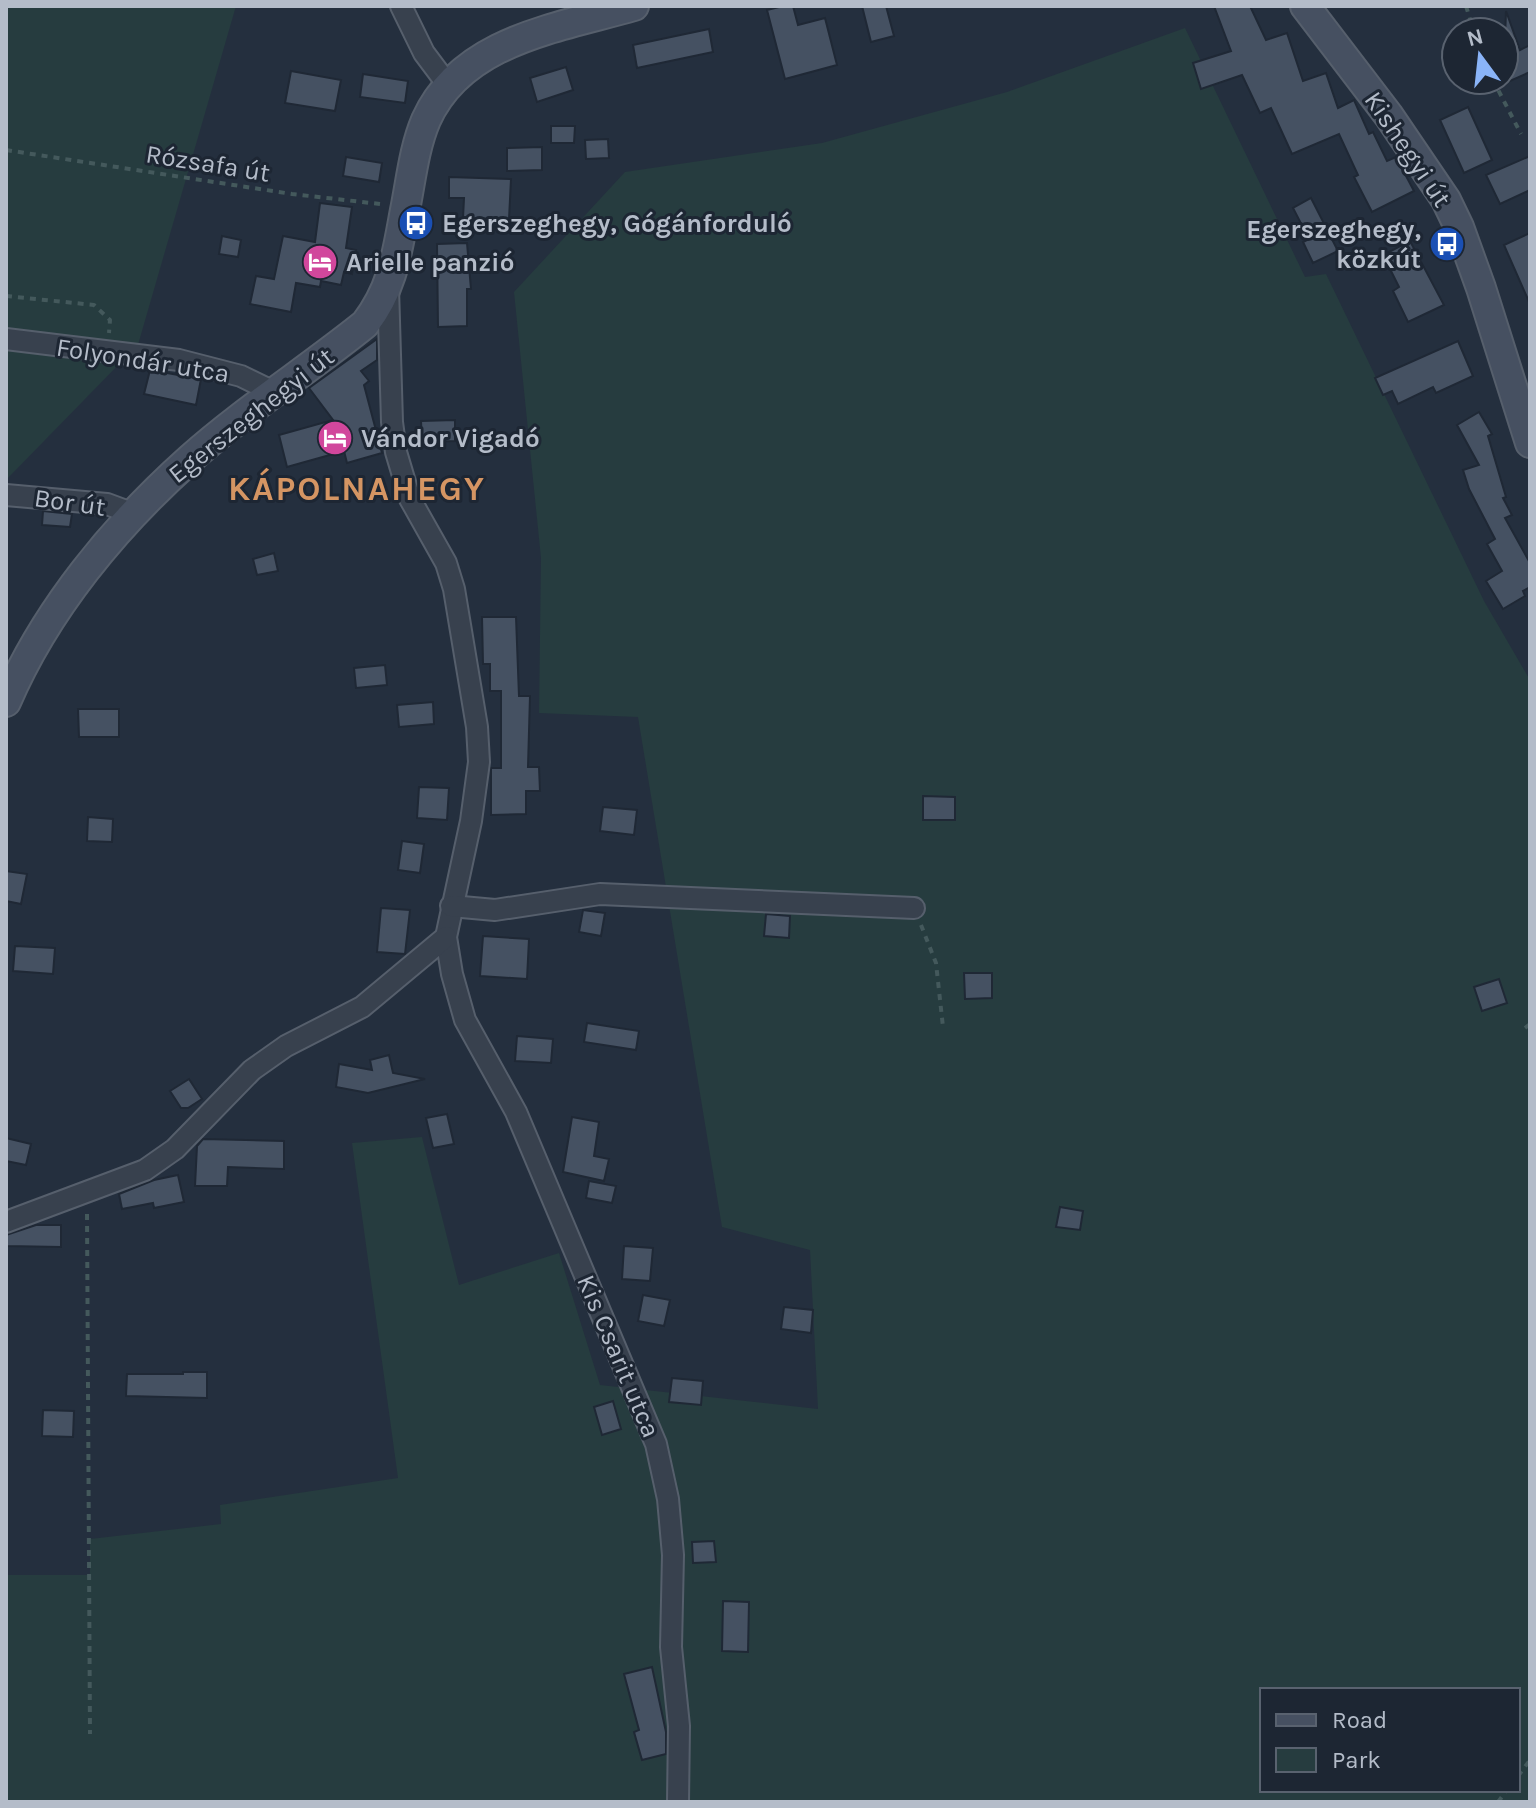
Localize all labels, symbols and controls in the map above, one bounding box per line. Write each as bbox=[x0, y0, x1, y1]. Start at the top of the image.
north arrow bbox=[1440, 16, 1520, 96]
text: N bbox=[1464, 23, 1486, 52]
street label: Kishegyi út bbox=[1358, 86, 1458, 213]
street label: Rózsafa út bbox=[144, 138, 272, 189]
bus stop icon: Egerszeghegy, Gógánforduló bbox=[397, 204, 435, 242]
place label: Egerszeghegy, Gógánforduló bbox=[442, 208, 792, 239]
place label: Egerszeghegy, közkút bbox=[1246, 214, 1421, 275]
bus stop icon: Egerszeghegy, közkút bbox=[1428, 225, 1466, 263]
hotel icon: Arielle panzió bbox=[301, 243, 339, 281]
place label: Arielle panzió bbox=[346, 247, 514, 278]
street label: Folyondár utca bbox=[54, 332, 232, 389]
street label: Egerszeghegyi út bbox=[162, 341, 341, 490]
hotel icon: Vándor Vigadó bbox=[316, 419, 354, 457]
place label: Vándor Vigadó bbox=[361, 423, 540, 454]
district label: KÁPOLNAHEGY bbox=[228, 467, 486, 509]
street label: Bor út bbox=[32, 482, 108, 523]
street label: Kis Csarit utca bbox=[570, 1270, 667, 1442]
legend bbox=[1260, 1688, 1520, 1792]
text: Road bbox=[1332, 1706, 1387, 1734]
text: Park bbox=[1332, 1746, 1381, 1774]

